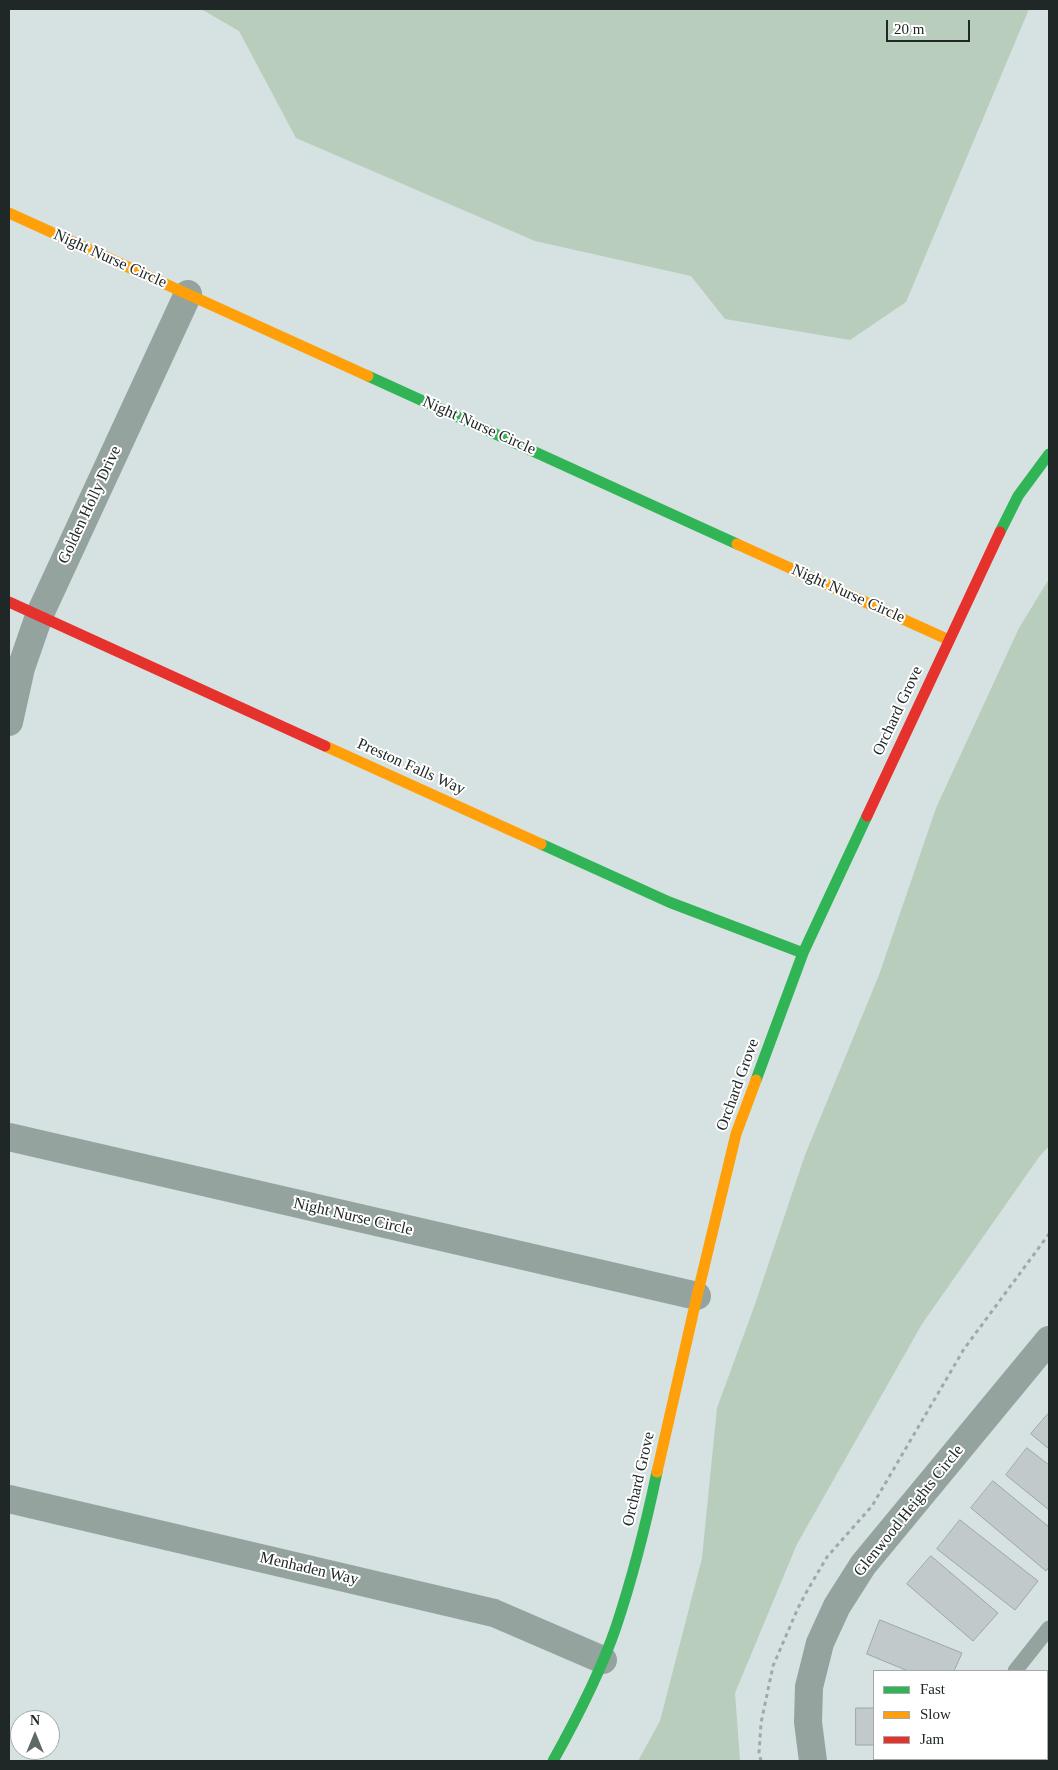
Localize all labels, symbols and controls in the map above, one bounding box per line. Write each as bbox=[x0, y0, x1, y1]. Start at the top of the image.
scale bar bbox=[888, 10, 972, 42]
text: 20 m bbox=[894, 21, 924, 37]
street label: Night Nurse Circle bbox=[50, 225, 170, 293]
street label: Night Nurse Circle bbox=[419, 392, 539, 460]
street label: Golden Holly Drive bbox=[54, 443, 126, 567]
street label: Night Nurse Circle bbox=[788, 560, 908, 628]
street label: Orchard Grove bbox=[869, 663, 927, 759]
street label: Preston Falls Way bbox=[354, 735, 468, 799]
street label: Orchard Grove bbox=[712, 1036, 764, 1134]
street label: Night Nurse Circle bbox=[292, 1194, 414, 1240]
street label: Orchard Grove bbox=[619, 1430, 659, 1528]
street label: Glenwood Heights Circle bbox=[850, 1441, 968, 1581]
street label: Menhaden Way bbox=[258, 1548, 360, 1590]
legend bbox=[873, 1670, 1048, 1760]
text: Fast bbox=[920, 1681, 945, 1697]
text: Slow bbox=[920, 1706, 951, 1722]
north arrow bbox=[10, 1710, 60, 1760]
text: N bbox=[30, 1713, 40, 1728]
text: Jam bbox=[920, 1731, 944, 1747]

